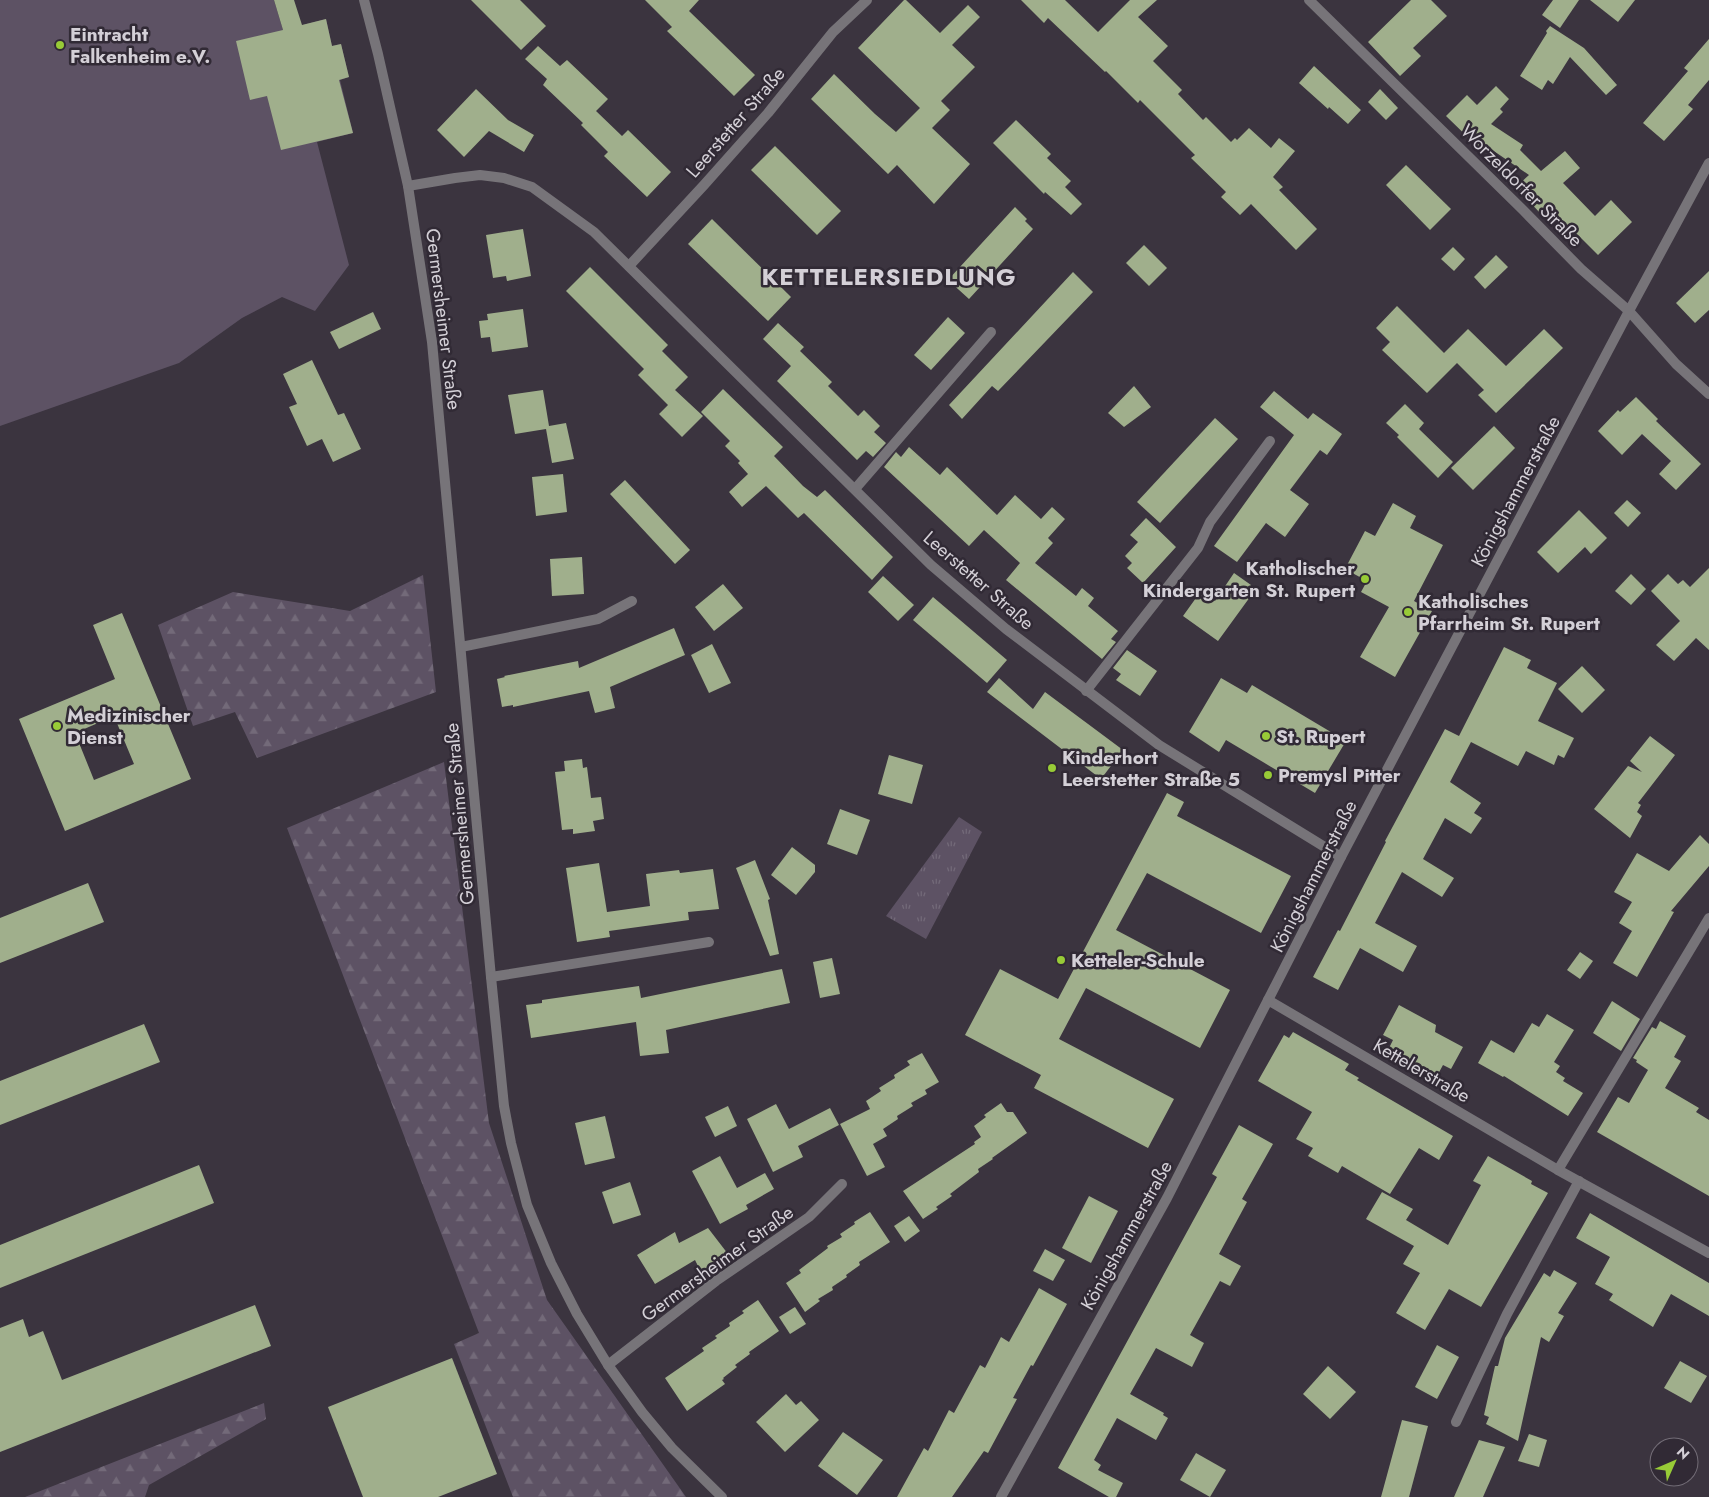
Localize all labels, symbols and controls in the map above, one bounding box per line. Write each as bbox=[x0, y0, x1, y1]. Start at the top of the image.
place label: Eintracht Falkenheim e.V. bbox=[70, 21, 210, 70]
marker: Eintracht Falkenheim e.V. bbox=[54, 39, 66, 51]
street label: Leerstetter Straße bbox=[680, 61, 791, 184]
street label: Worzeldorfer Straße bbox=[1454, 118, 1589, 253]
street label: Germersheimer Straße bbox=[419, 227, 468, 411]
district label: KETTELERSIEDLUNG bbox=[762, 259, 1016, 294]
street label: Königshammerstraße bbox=[1464, 411, 1567, 571]
street label: Leerstetter Straße bbox=[917, 525, 1040, 636]
place label: Katholischer Kindergarten St. Rupert bbox=[1143, 555, 1355, 604]
marker: Katholischer Kindergarten St. Rupert bbox=[1359, 573, 1371, 585]
place label: Katholisches Pfarrheim St. Rupert bbox=[1418, 588, 1600, 637]
marker: Katholisches Pfarrheim St. Rupert bbox=[1402, 606, 1414, 618]
place label: Medizinischer Dienst bbox=[67, 702, 191, 751]
marker: Medizinischer Dienst bbox=[51, 720, 63, 732]
street label: Germersheimer Straße bbox=[438, 722, 481, 906]
place label: St. Rupert bbox=[1276, 723, 1365, 750]
marker: St. Rupert bbox=[1260, 730, 1272, 742]
place label: Kinderhort Leerstetter Straße 5 bbox=[1062, 744, 1240, 793]
marker: Kinderhort Leerstetter Straße 5 bbox=[1046, 762, 1058, 774]
place label: Premysl Pitter bbox=[1278, 762, 1401, 789]
marker: Premysl Pitter bbox=[1262, 769, 1274, 781]
street label: Königshammerstraße bbox=[1263, 795, 1364, 957]
place label: Ketteler-Schule bbox=[1071, 947, 1205, 974]
marker: Ketteler-Schule bbox=[1055, 954, 1067, 966]
street label: Kettelerstraße bbox=[1368, 1032, 1475, 1109]
street label: Königshammerstraße bbox=[1074, 1155, 1179, 1315]
street label: Germersheimer Straße bbox=[636, 1199, 799, 1328]
north arrow bbox=[1649, 1437, 1699, 1487]
text: N bbox=[1672, 1442, 1694, 1464]

